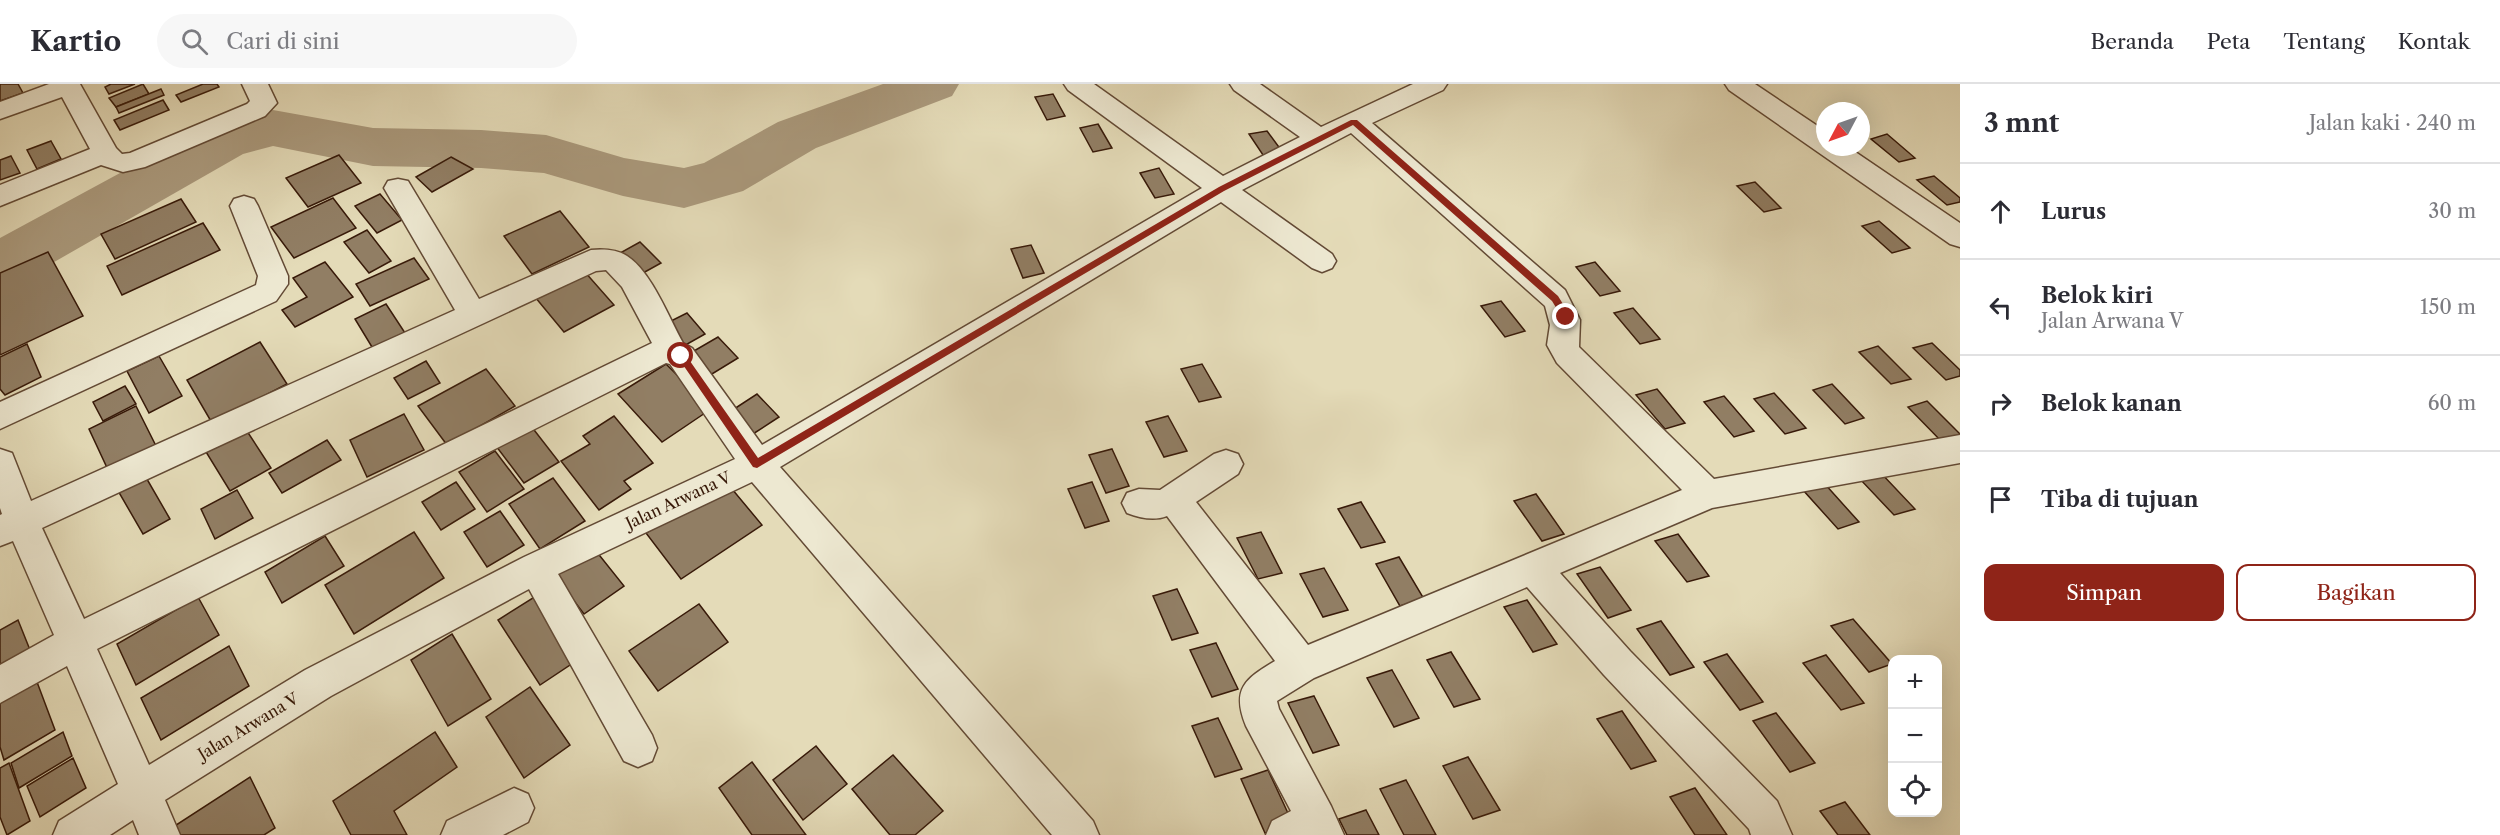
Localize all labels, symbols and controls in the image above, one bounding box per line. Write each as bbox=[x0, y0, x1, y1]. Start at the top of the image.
search box bbox=[157, 14, 577, 68]
text: Kartio bbox=[30, 24, 121, 58]
icon: search bbox=[178, 25, 211, 58]
text: Cari di sini bbox=[226, 28, 339, 55]
text: Beranda bbox=[2091, 29, 2174, 54]
text: Peta bbox=[2207, 29, 2250, 54]
text: Tentang bbox=[2283, 29, 2365, 54]
text: Kontak bbox=[2398, 29, 2470, 54]
north arrow bbox=[1816, 102, 1870, 156]
text: 3 mnt bbox=[1984, 107, 2059, 139]
text: Jalan kaki · 240 m bbox=[2309, 111, 2476, 135]
icon: ahead bbox=[1984, 195, 2017, 228]
text: Lurus bbox=[2041, 198, 2106, 225]
text: 30 m bbox=[2428, 199, 2476, 223]
text: Belok kiri bbox=[2041, 282, 2153, 309]
icon: left bbox=[1984, 291, 2017, 324]
text: 150 m bbox=[2420, 295, 2476, 319]
route end bbox=[1552, 303, 1578, 329]
text: Jalan Arwana V bbox=[2041, 309, 2184, 333]
route start bbox=[667, 342, 693, 368]
icon: right bbox=[1984, 387, 2017, 420]
text: Belok kanan bbox=[2041, 390, 2182, 417]
text: 60 m bbox=[2428, 391, 2476, 415]
street label: Jalan Arwana V bbox=[619, 467, 734, 534]
icon: arrive bbox=[1984, 483, 2017, 516]
text: Tiba di tujuan bbox=[2041, 486, 2199, 513]
button: Simpan bbox=[1984, 564, 2224, 621]
button: Bagikan bbox=[2236, 564, 2476, 621]
map controls bbox=[1888, 655, 1942, 817]
button: + bbox=[1888, 655, 1942, 709]
street label: Jalan Arwana V bbox=[191, 688, 302, 765]
button: − bbox=[1888, 709, 1942, 763]
button: locate bbox=[1888, 763, 1942, 817]

